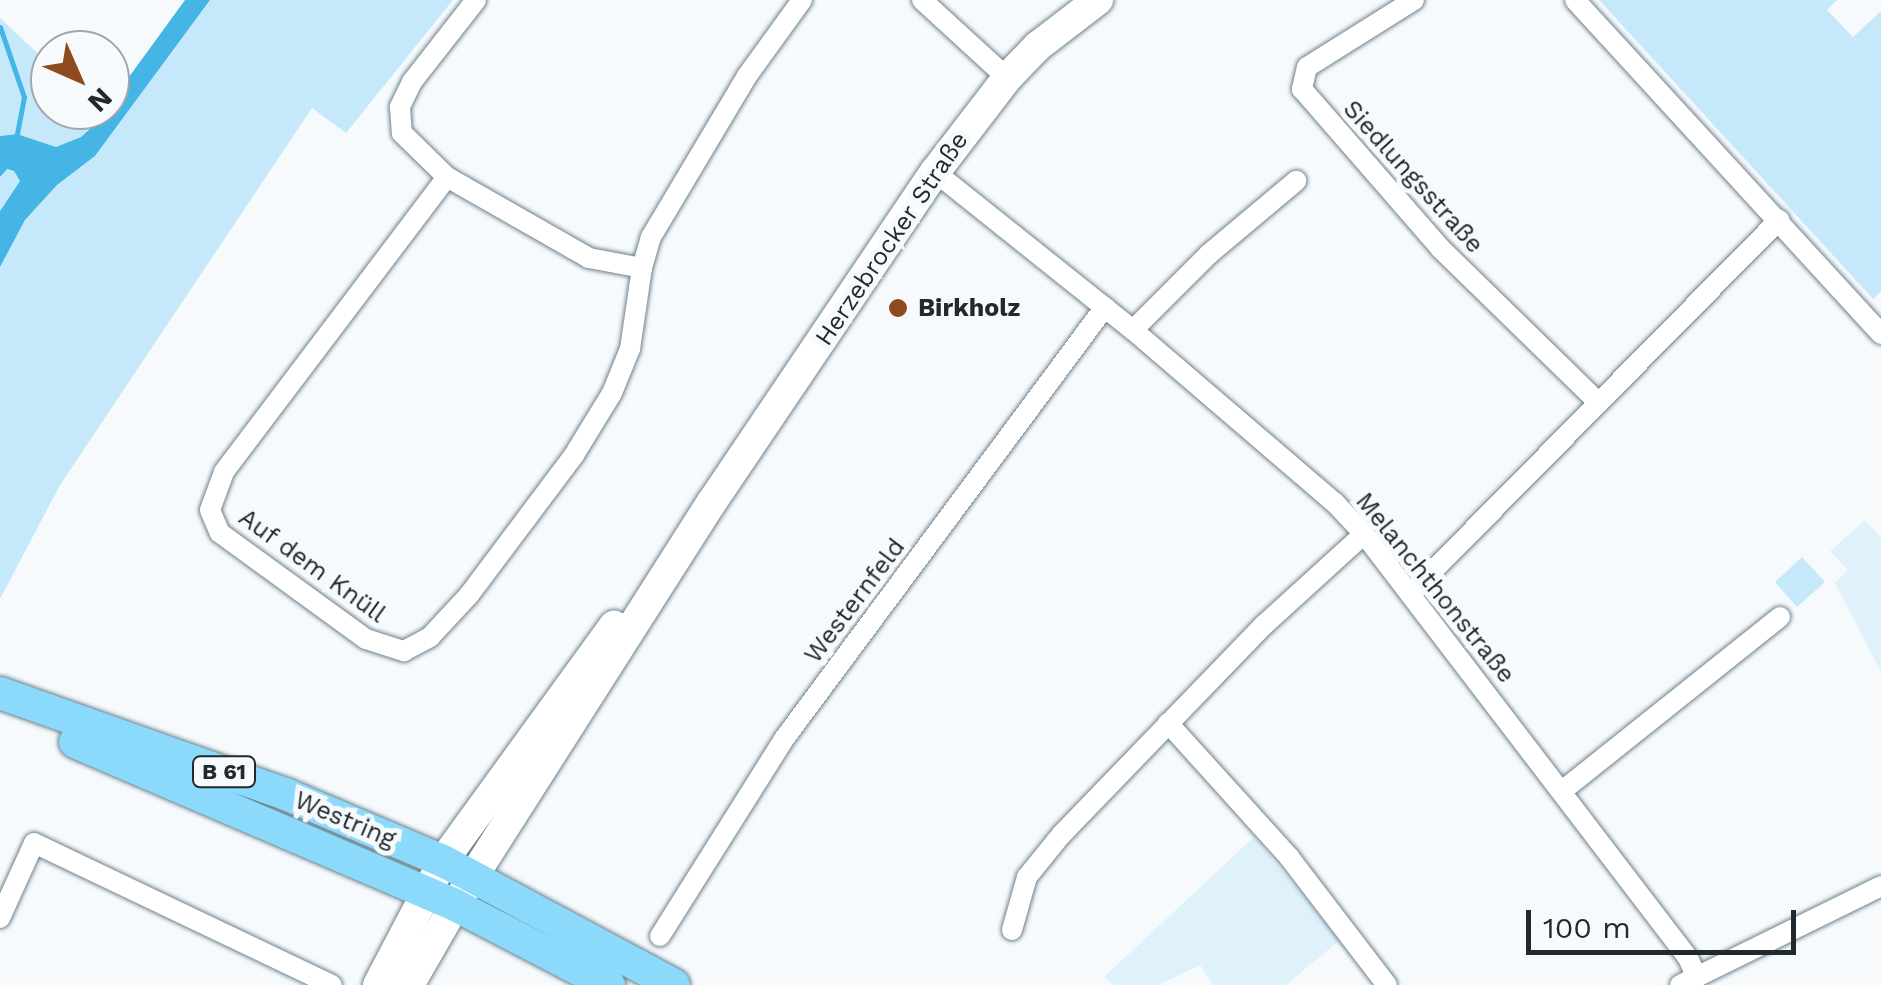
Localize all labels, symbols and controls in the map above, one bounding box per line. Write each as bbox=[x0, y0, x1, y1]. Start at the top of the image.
north arrow bbox=[30, 30, 130, 130]
text: N bbox=[81, 81, 119, 119]
street label: Siedlungsstraße bbox=[1337, 94, 1489, 260]
street label: Herzebrocker Straße bbox=[809, 126, 975, 352]
place label: Birkholz bbox=[918, 293, 1020, 323]
marker: Birkholz bbox=[887, 297, 909, 319]
street label: Melanchthonstraße bbox=[1349, 487, 1521, 689]
street label: Auf dem Knüll bbox=[232, 502, 392, 630]
street label: Westernfeld bbox=[798, 533, 912, 669]
road number: B 61 bbox=[192, 755, 256, 789]
street label: Westring bbox=[290, 785, 400, 855]
scale bar bbox=[1531, 890, 1801, 952]
text: 100 m bbox=[1543, 910, 1631, 945]

